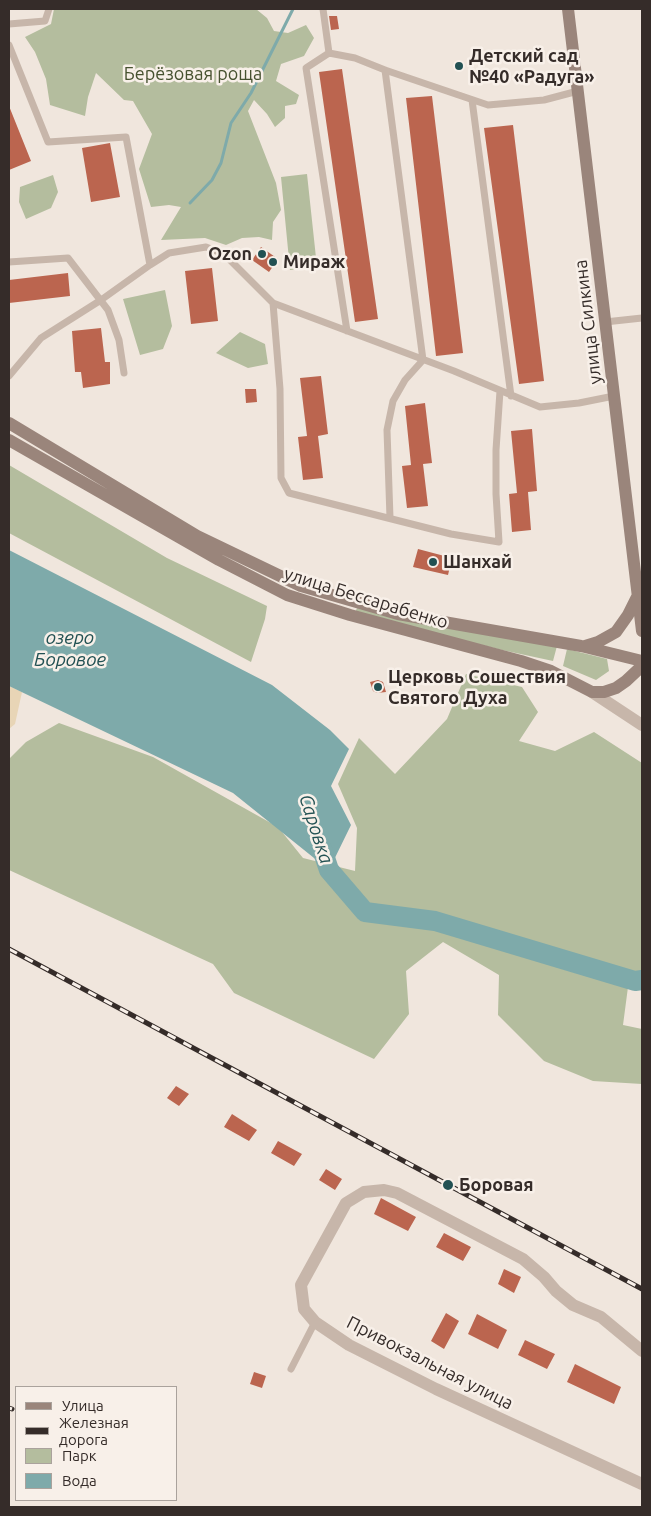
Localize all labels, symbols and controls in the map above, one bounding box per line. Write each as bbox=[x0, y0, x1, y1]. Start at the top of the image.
place label: Детский сад №40 «Радуга» bbox=[469, 45, 594, 88]
marker: Детский сад №40 «Радуга» bbox=[453, 60, 465, 72]
park label: Берёзовая роща bbox=[124, 63, 262, 85]
place label: Ozon bbox=[208, 243, 252, 265]
marker: Ozon bbox=[256, 248, 268, 260]
place label: Мираж bbox=[283, 251, 345, 273]
marker: Мираж bbox=[267, 256, 279, 268]
street label: улица Силкина bbox=[570, 259, 606, 385]
place label: Шанхай bbox=[443, 551, 512, 573]
marker: Шанхай bbox=[427, 556, 439, 568]
street label: улица Бессарабенко bbox=[281, 563, 451, 633]
water label: озеро Боровое bbox=[34, 627, 106, 671]
place label: Церковь Сошествия Святого Духа bbox=[388, 666, 566, 709]
marker: Церковь Сошествия Святого Духа bbox=[372, 681, 384, 693]
water label: Саровка bbox=[294, 791, 338, 867]
place label: Боровая bbox=[459, 1174, 534, 1196]
marker: Боровая bbox=[441, 1178, 455, 1192]
street label: Привокзальная улица bbox=[343, 1312, 517, 1414]
legend bbox=[15, 1386, 178, 1501]
text: Улица bbox=[62, 1397, 104, 1414]
text: Железная дорога bbox=[59, 1414, 129, 1448]
text: Парк bbox=[62, 1447, 97, 1464]
text: Вода bbox=[62, 1472, 97, 1489]

